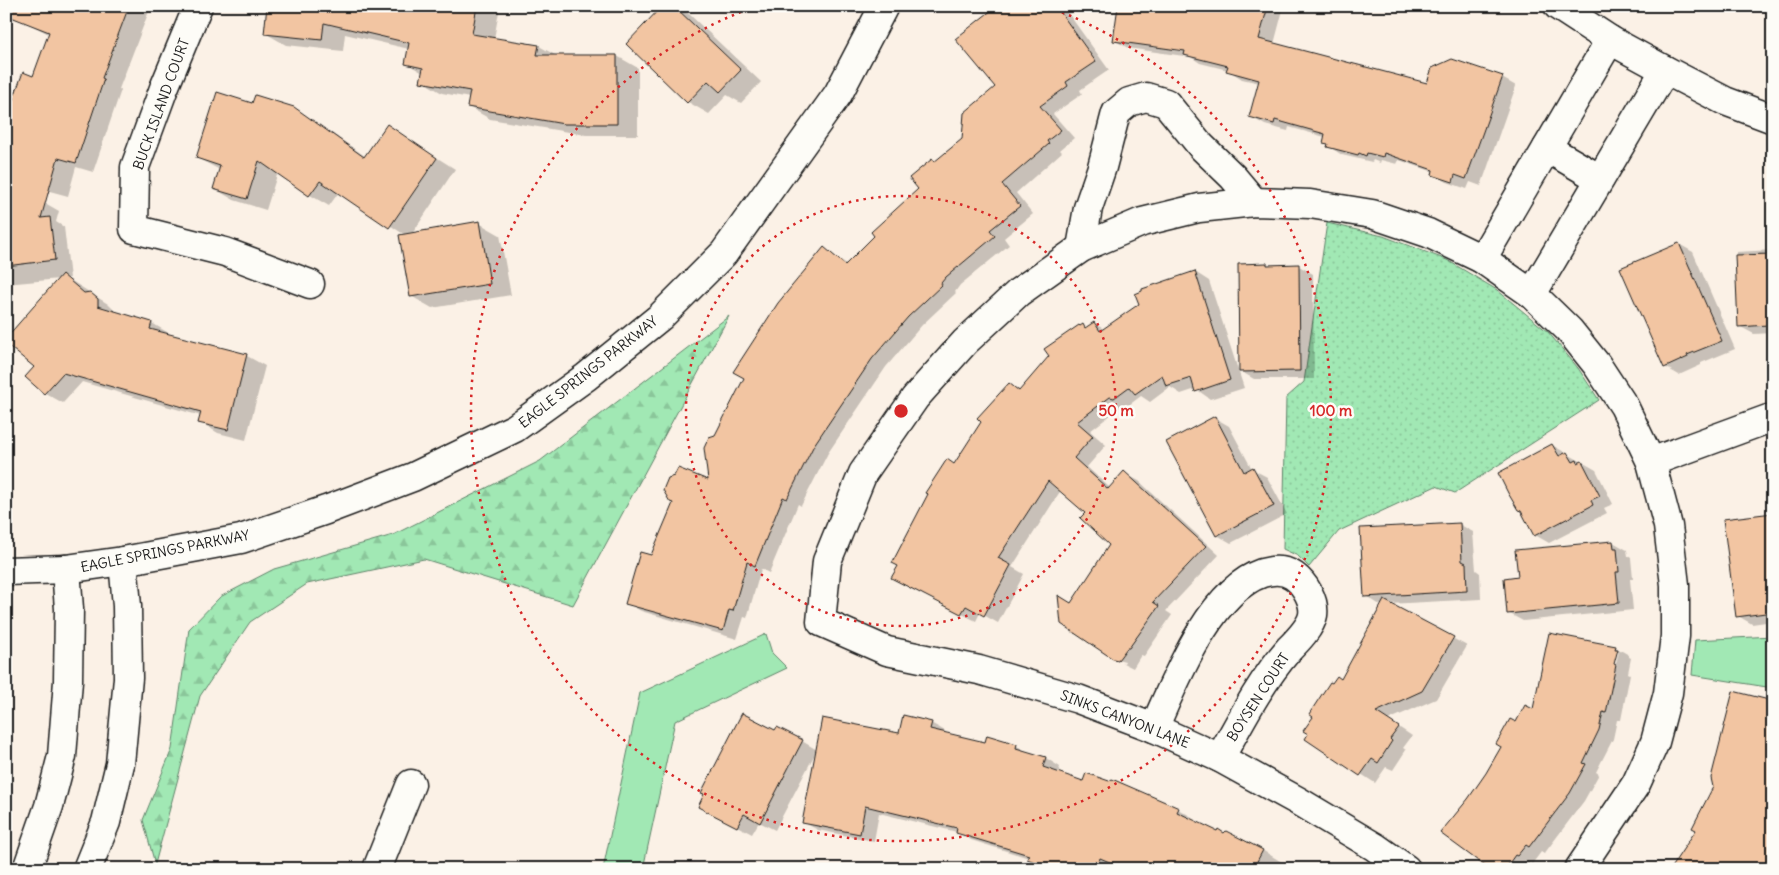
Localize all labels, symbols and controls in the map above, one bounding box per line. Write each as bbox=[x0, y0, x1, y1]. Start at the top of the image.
street label: BUCK ISLAND COURT bbox=[129, 36, 193, 172]
street label: EAGLE SPRINGS PARKWAY bbox=[515, 312, 661, 432]
text: 50 m bbox=[1098, 401, 1134, 420]
text: 100 m bbox=[1310, 401, 1352, 420]
centre of rings bbox=[892, 402, 910, 420]
street label: EAGLE SPRINGS PARKWAY bbox=[79, 526, 251, 576]
street label: BOYSEN COURT bbox=[1223, 649, 1293, 745]
street label: SINKS CANYON LANE bbox=[1058, 686, 1192, 752]

